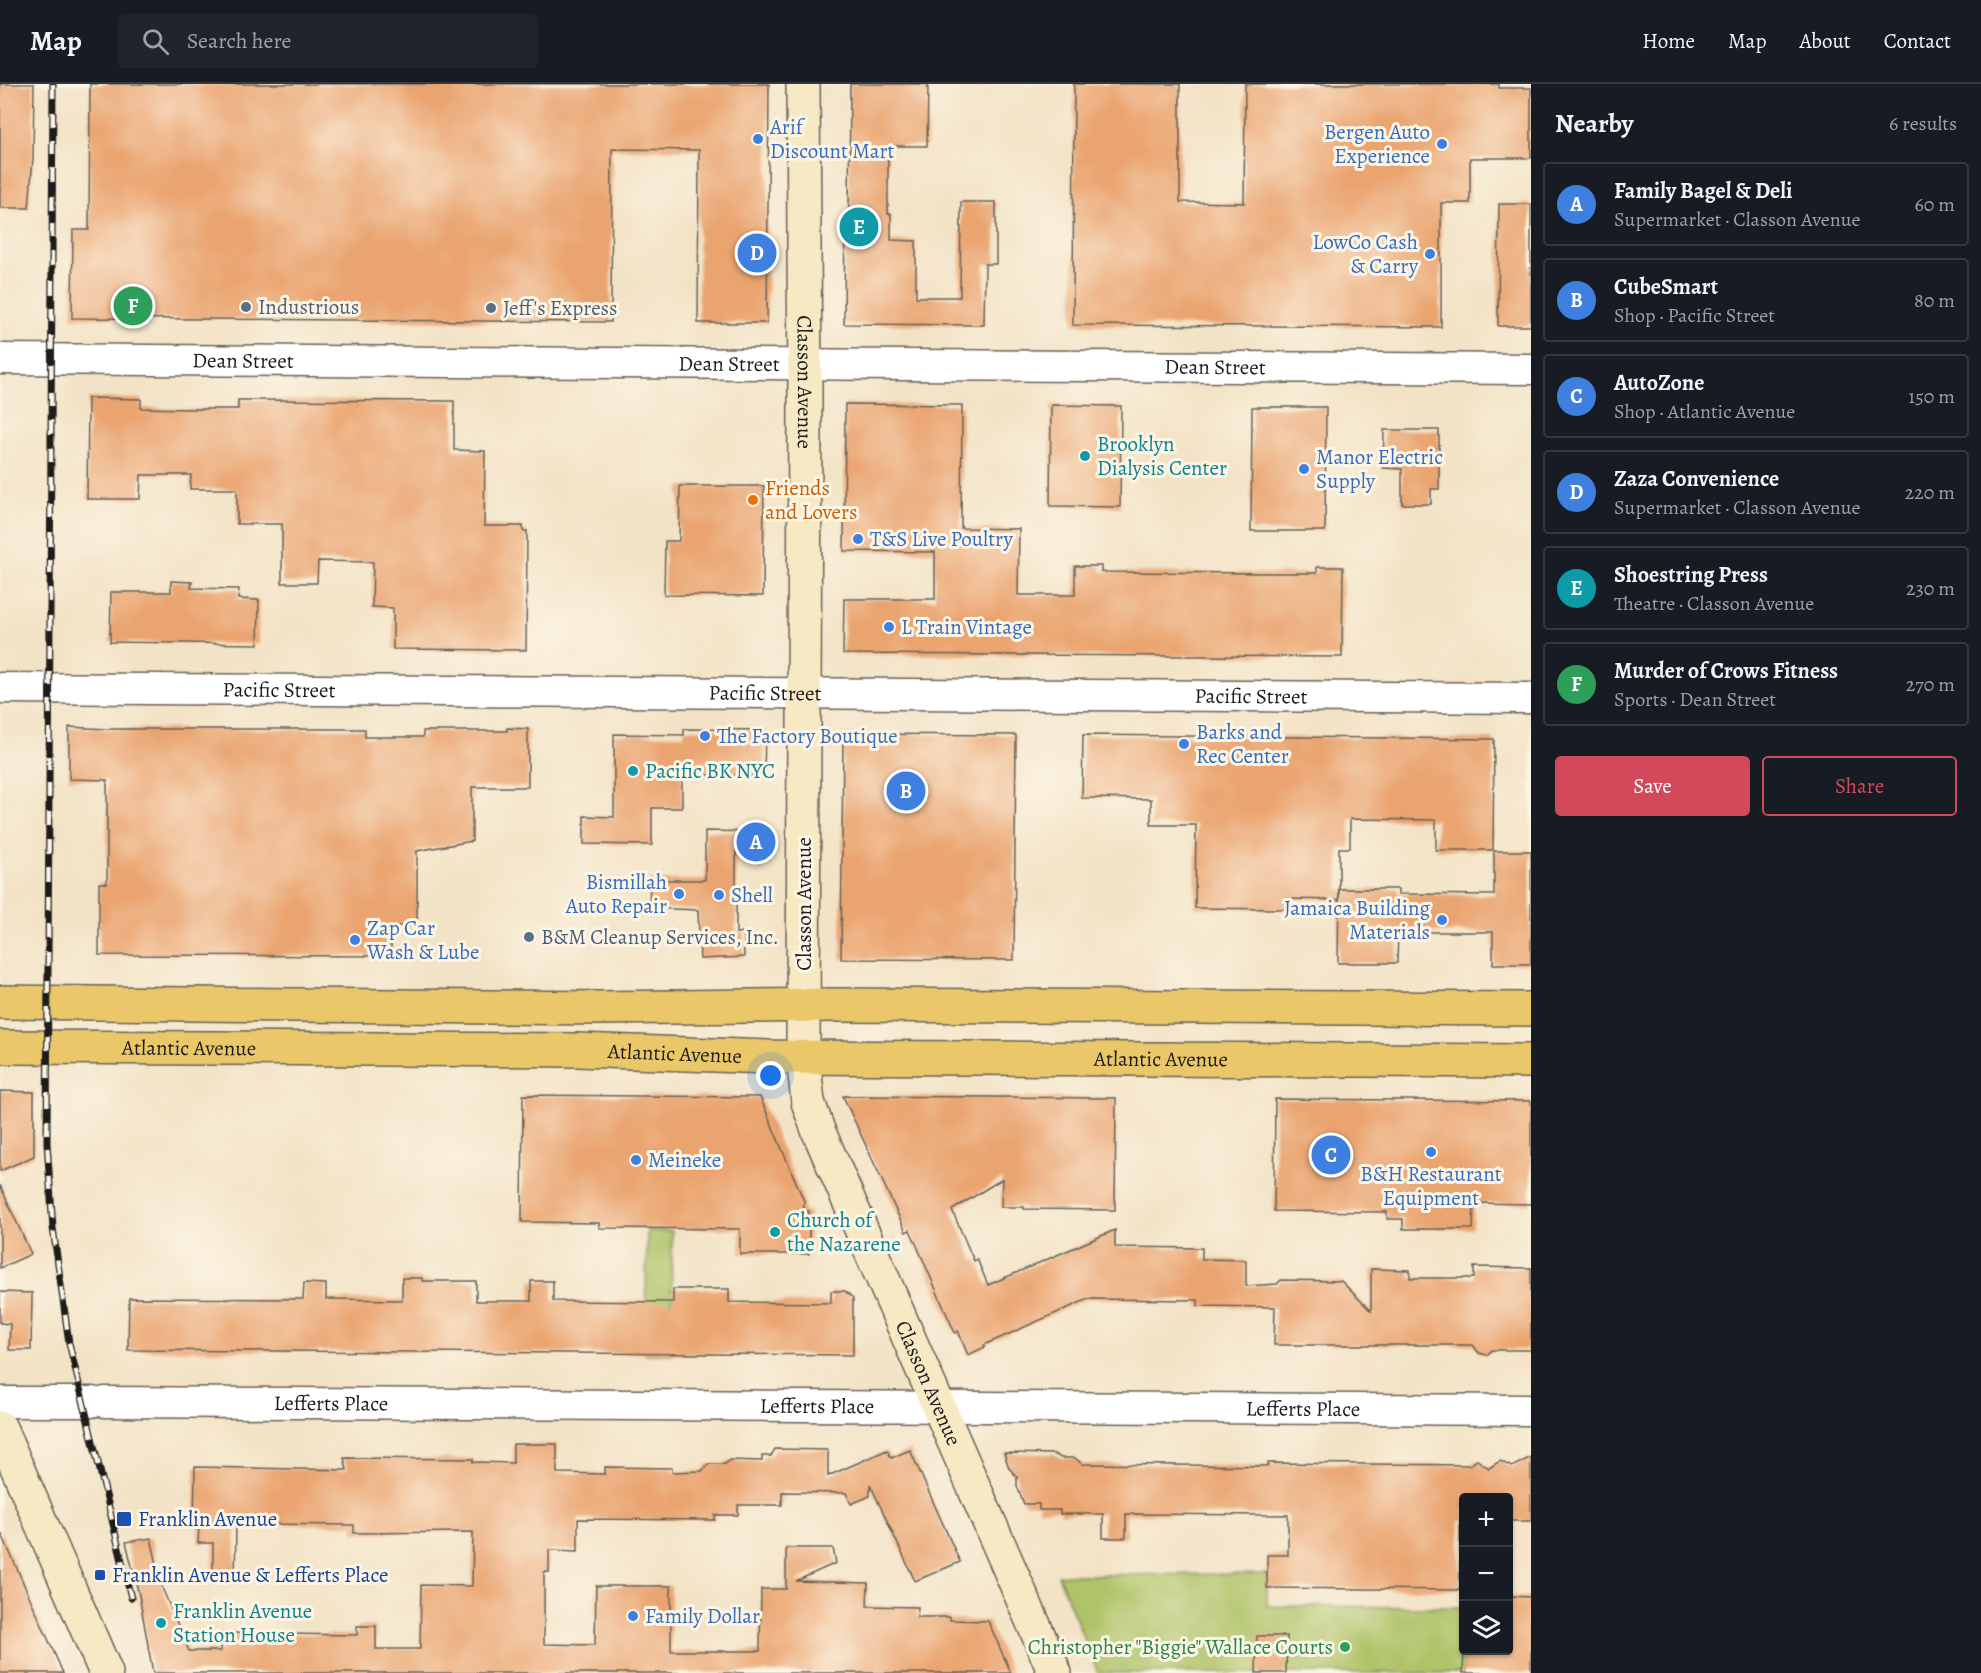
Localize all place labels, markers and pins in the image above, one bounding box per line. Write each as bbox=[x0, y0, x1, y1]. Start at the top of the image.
place label: Arif Discount Mart bbox=[769, 113, 895, 165]
place label: Bergen Auto Experience bbox=[1324, 118, 1430, 170]
marker: Arif Discount Mart bbox=[751, 132, 765, 146]
marker: Bergen Auto Experience bbox=[1435, 137, 1449, 151]
pin: E bbox=[840, 204, 878, 250]
place label: LowCo Cash & Carry bbox=[1312, 228, 1419, 280]
pin: D bbox=[738, 230, 777, 276]
marker: LowCo Cash & Carry bbox=[1423, 247, 1437, 261]
pin: F bbox=[114, 284, 152, 328]
place label: Industrious bbox=[258, 293, 359, 321]
place label: Jeff's Express bbox=[503, 294, 617, 322]
marker: Industrious bbox=[239, 300, 253, 314]
marker: Jeff's Express bbox=[484, 301, 498, 315]
place label: Brooklyn Dialysis Center bbox=[1097, 430, 1227, 482]
place label: Manor Electric Supply bbox=[1316, 443, 1443, 495]
marker: Brooklyn Dialysis Center bbox=[1078, 449, 1092, 463]
marker: Manor Electric Supply bbox=[1297, 462, 1311, 476]
place label: Friends and Lovers bbox=[765, 474, 857, 526]
marker: Friends and Lovers bbox=[746, 493, 760, 507]
place label: T&S Live Poultry bbox=[870, 525, 1013, 553]
marker: T&S Live Poultry bbox=[851, 532, 865, 546]
place label: L Train Vintage bbox=[901, 613, 1032, 641]
marker: L Train Vintage bbox=[882, 620, 896, 634]
place label: Barks and Rec Center bbox=[1196, 718, 1289, 770]
place label: The Factory Boutique bbox=[717, 722, 898, 750]
marker: The Factory Boutique bbox=[698, 729, 712, 743]
marker: Barks and Rec Center bbox=[1177, 737, 1191, 751]
place label: Pacific BK NYC bbox=[645, 757, 775, 785]
marker: Pacific BK NYC bbox=[626, 764, 640, 778]
pin: B bbox=[886, 768, 926, 814]
pin: A bbox=[736, 820, 776, 864]
place label: Bismillah Auto Repair bbox=[565, 868, 667, 920]
place label: Shell bbox=[731, 881, 773, 909]
marker: Bismillah Auto Repair bbox=[672, 887, 686, 901]
marker: Shell bbox=[712, 888, 726, 902]
place label: Jamaica Building Materials bbox=[1284, 894, 1430, 946]
marker: Jamaica Building Materials bbox=[1435, 913, 1449, 927]
place label: Zap Car Wash & Lube bbox=[366, 914, 479, 966]
place label: B&M Cleanup Services, Inc. bbox=[541, 923, 779, 951]
marker: B&M Cleanup Services, Inc. bbox=[522, 930, 536, 944]
marker: Zap Car Wash & Lube bbox=[348, 933, 362, 947]
pin: C bbox=[1312, 1132, 1350, 1178]
marker: B&H Restaurant Equipment bbox=[1424, 1145, 1438, 1159]
place label: Meineke bbox=[648, 1146, 721, 1174]
marker: Meineke bbox=[629, 1153, 643, 1167]
place label: B&H Restaurant Equipment bbox=[1360, 1160, 1502, 1212]
place label: Church of the Nazarene bbox=[787, 1206, 901, 1258]
marker: Church of the Nazarene bbox=[768, 1225, 782, 1239]
place label: Franklin Avenue bbox=[138, 1505, 277, 1533]
marker: Franklin Avenue bbox=[115, 1510, 133, 1528]
place label: Franklin Avenue & Lefferts Place bbox=[112, 1561, 389, 1589]
marker: Franklin Avenue & Lefferts Place bbox=[93, 1568, 107, 1582]
place label: Franklin Avenue Station House bbox=[173, 1597, 312, 1649]
place label: Family Dollar bbox=[645, 1602, 760, 1630]
marker: Family Dollar bbox=[626, 1609, 640, 1623]
marker: Franklin Avenue Station House bbox=[154, 1616, 168, 1630]
place label: Christopher "Biggie" Wallace Courts bbox=[1028, 1633, 1333, 1661]
marker: Christopher "Biggie" Wallace Courts bbox=[1338, 1640, 1352, 1654]

